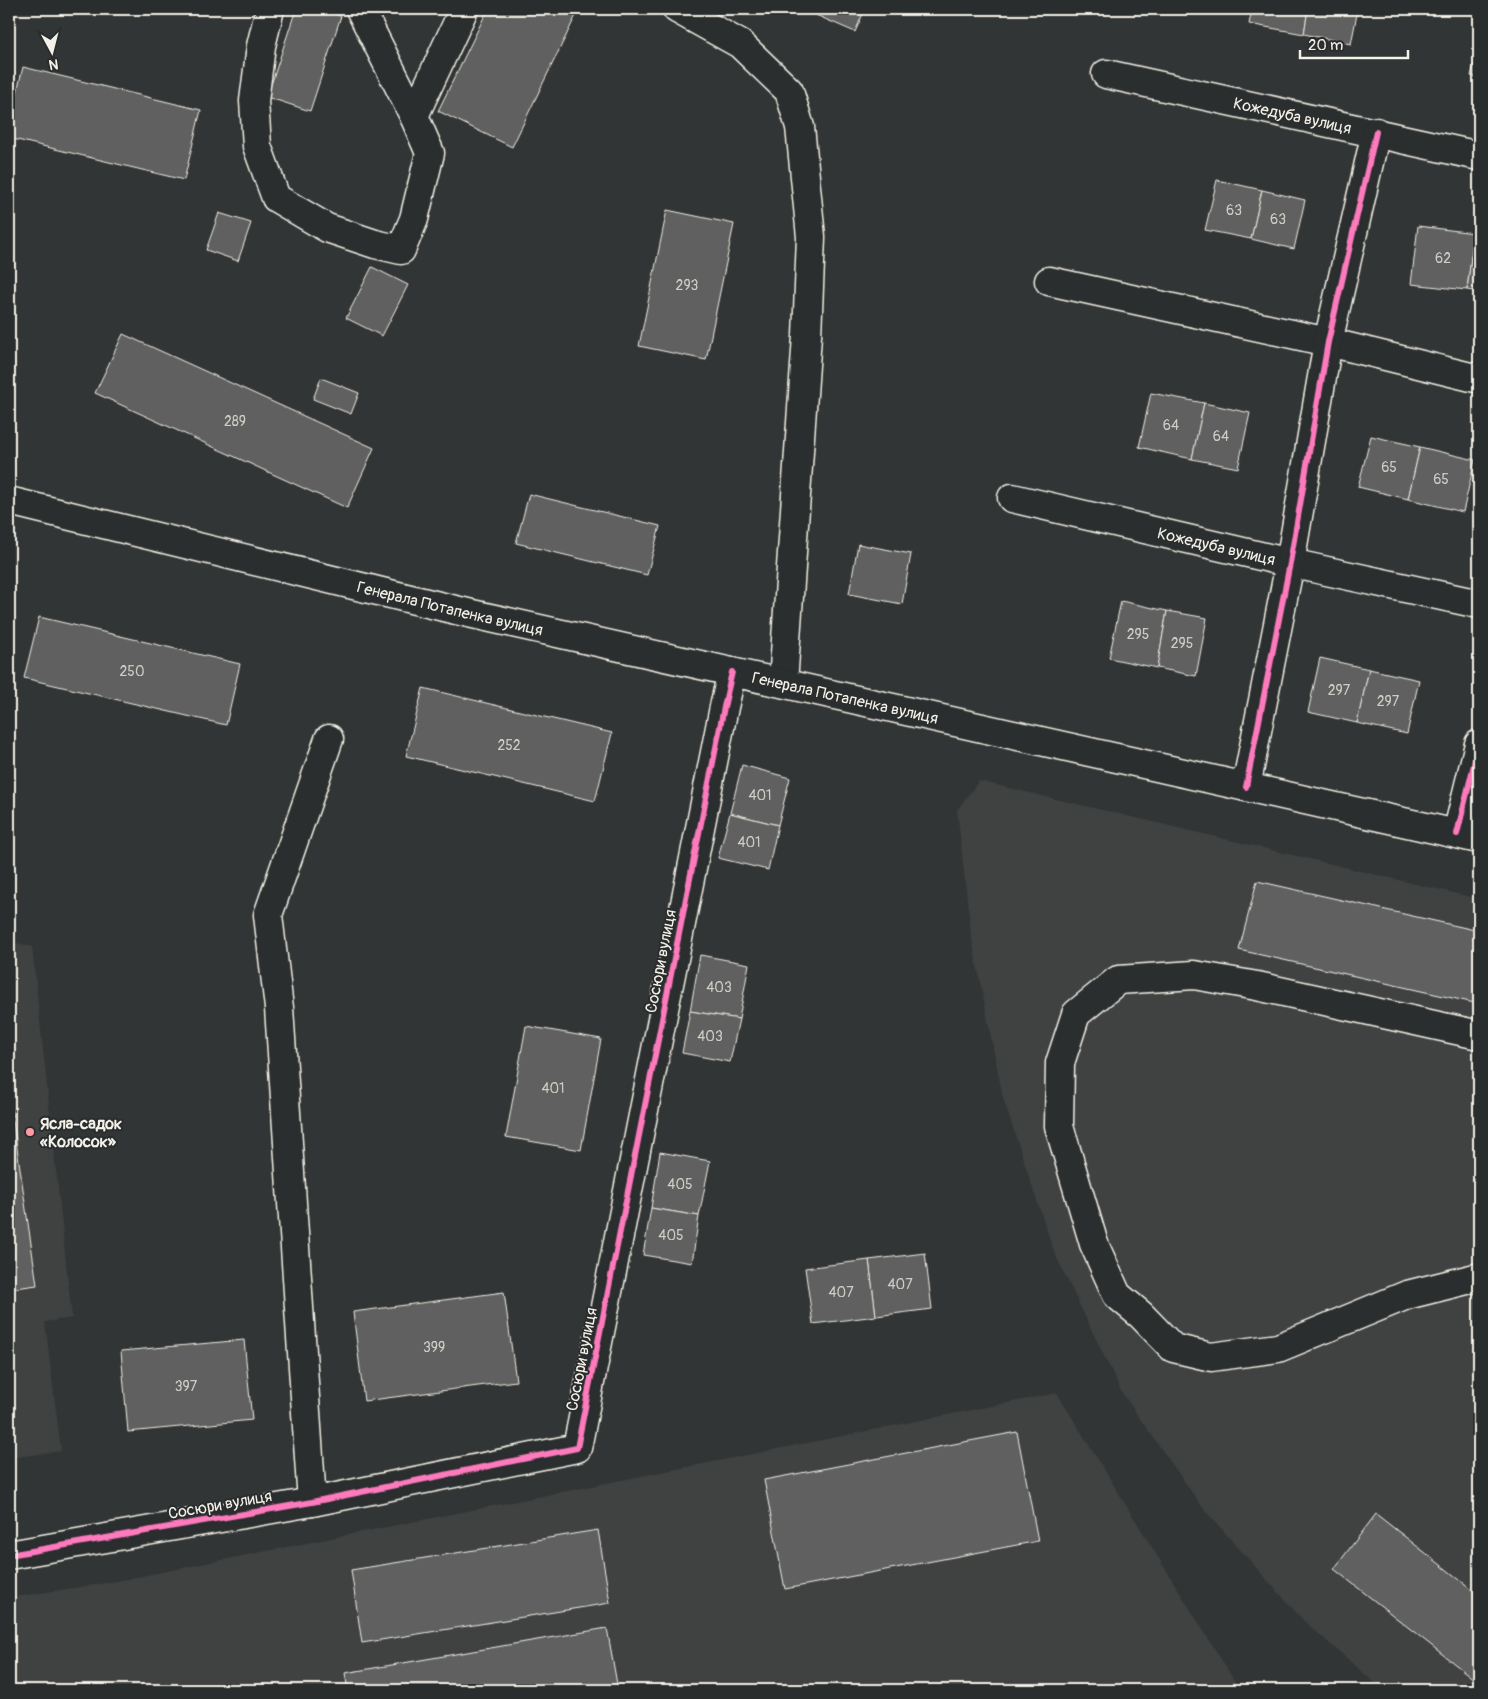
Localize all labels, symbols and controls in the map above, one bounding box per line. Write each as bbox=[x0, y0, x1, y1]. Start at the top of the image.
north arrow bbox=[28, 28, 78, 78]
scale bar bbox=[1300, 28, 1408, 60]
text: 20 m bbox=[1308, 36, 1343, 55]
text: N bbox=[48, 55, 59, 73]
street label: Кожедуба вулиця bbox=[1231, 93, 1353, 139]
house number: 63 bbox=[1226, 202, 1242, 219]
house number: 63 bbox=[1270, 211, 1286, 228]
house number: 62 bbox=[1435, 250, 1451, 267]
house number: 293 bbox=[676, 277, 699, 294]
house number: 289 bbox=[224, 413, 246, 430]
house number: 64 bbox=[1163, 417, 1179, 434]
house number: 64 bbox=[1213, 428, 1229, 445]
house number: 65 bbox=[1381, 459, 1397, 476]
house number: 65 bbox=[1433, 471, 1449, 488]
street label: Кожедуба вулиця bbox=[1155, 523, 1277, 570]
street label: Генерала Потапенка вулиця bbox=[355, 577, 545, 640]
house number: 295 bbox=[1127, 626, 1149, 643]
house number: 295 bbox=[1171, 635, 1193, 652]
house number: 250 bbox=[120, 663, 144, 680]
street label: Генерала Потапенка вулиця bbox=[750, 668, 940, 729]
house number: 297 bbox=[1328, 682, 1351, 699]
house number: 297 bbox=[1377, 693, 1400, 710]
house number: 252 bbox=[497, 737, 521, 754]
house number: 401 bbox=[748, 787, 772, 804]
house number: 401 bbox=[737, 834, 761, 851]
street label: Сосюри вулиця bbox=[641, 908, 681, 1015]
house number: 403 bbox=[706, 979, 732, 996]
house number: 403 bbox=[697, 1028, 723, 1045]
house number: 401 bbox=[541, 1080, 565, 1097]
place label: Ясла-садок «Колосок» bbox=[40, 1114, 122, 1152]
marker: Ясла-садок «Колосок» bbox=[24, 1126, 36, 1138]
house number: 405 bbox=[667, 1176, 693, 1193]
house number: 405 bbox=[658, 1227, 684, 1244]
house number: 407 bbox=[887, 1276, 913, 1293]
house number: 407 bbox=[828, 1284, 854, 1301]
street label: Сосюри вулиця bbox=[562, 1306, 602, 1413]
house number: 399 bbox=[423, 1339, 445, 1356]
house number: 397 bbox=[175, 1378, 198, 1395]
street label: Сосюри вулиця bbox=[167, 1486, 274, 1524]

